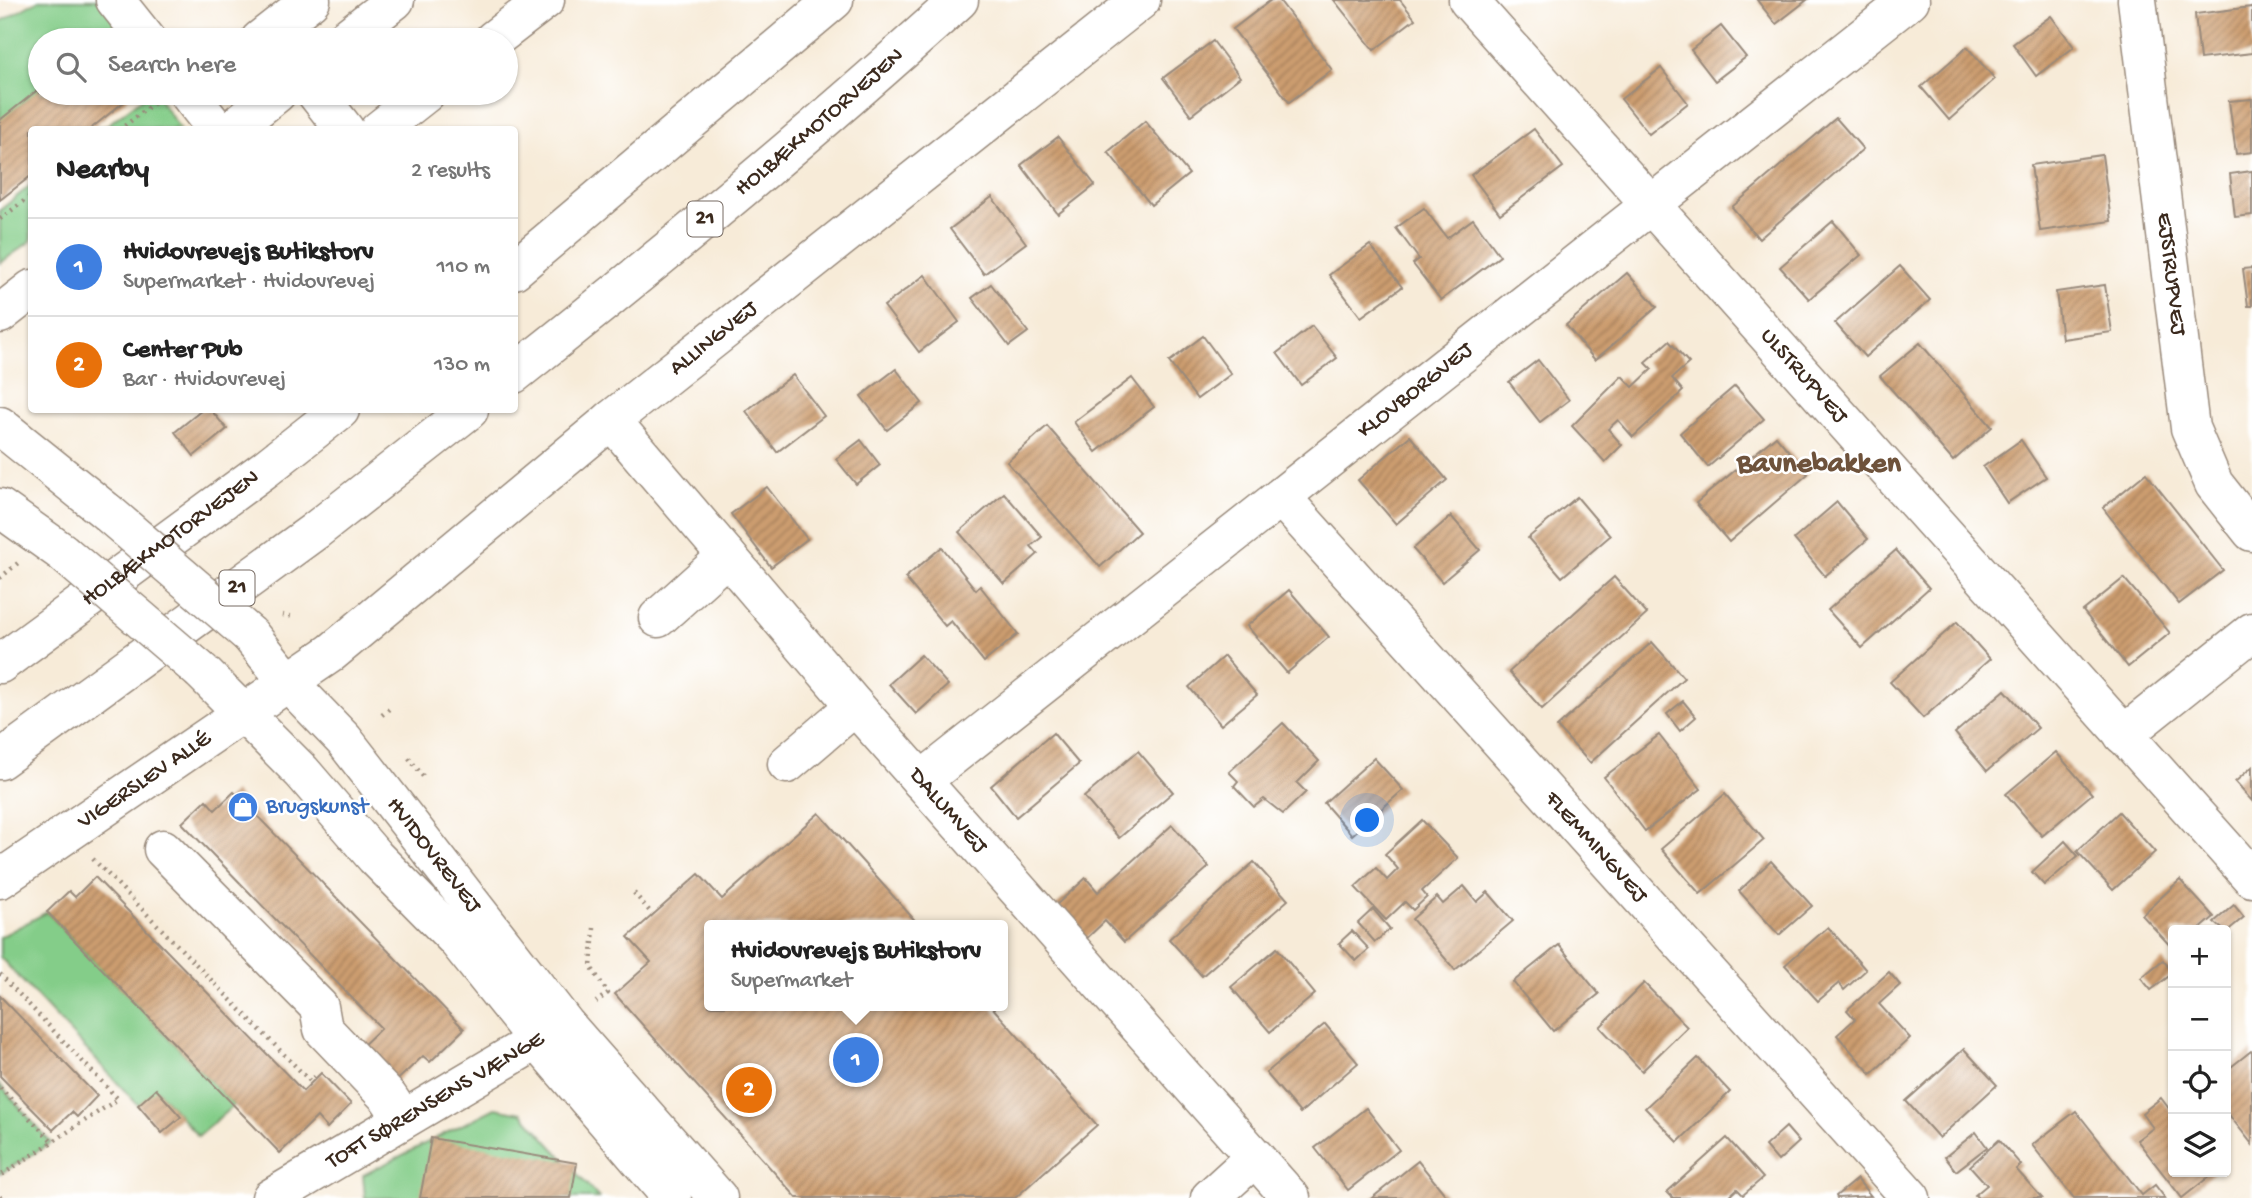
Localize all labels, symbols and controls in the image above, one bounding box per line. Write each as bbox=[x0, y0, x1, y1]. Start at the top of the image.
search box bbox=[28, 28, 518, 105]
street label: HOLBÆKMOTORVEJEN bbox=[730, 42, 910, 202]
icon: search bbox=[52, 48, 90, 86]
text: Search here bbox=[108, 51, 236, 82]
text: Nearby bbox=[56, 154, 149, 189]
text: 2 results bbox=[411, 158, 490, 185]
road number: 21 bbox=[688, 202, 722, 236]
street label: EJSTRUPVEJ bbox=[2150, 211, 2192, 339]
text: Hvidovrevejs Butikstorv bbox=[123, 238, 374, 269]
text: 1 bbox=[74, 254, 84, 281]
text: 110 m bbox=[437, 254, 490, 281]
text: Supermarket · Hvidovrevej bbox=[123, 269, 375, 296]
street label: ALLINGVEJ bbox=[664, 294, 765, 382]
street label: ULSTRUPVEJ bbox=[1754, 323, 1854, 431]
text: Center Pub bbox=[123, 336, 243, 367]
street label: KLOVBORGVEJ bbox=[1352, 336, 1480, 444]
text: 2 bbox=[73, 352, 85, 379]
text: 130 m bbox=[434, 352, 490, 379]
text: Bar · Hvidovrevej bbox=[123, 367, 286, 394]
district label: Bavnebakken bbox=[1736, 448, 1902, 483]
street label: HOLBÆKMOTORVEJEN bbox=[77, 464, 265, 613]
road number: 21 bbox=[219, 570, 254, 606]
street label: VIGERSLEV ALLÉ bbox=[72, 724, 218, 836]
street label: DALUMVEJ bbox=[901, 761, 994, 861]
street label: FLEMMINGVEJ bbox=[1538, 785, 1654, 910]
shop icon: Brugskunst bbox=[226, 790, 260, 824]
street label: HVIDOVREVEJ bbox=[380, 792, 488, 920]
place label: Brugskunst bbox=[265, 794, 370, 821]
your location bbox=[1350, 803, 1384, 837]
popup bbox=[704, 920, 1008, 1011]
map controls bbox=[2168, 925, 2231, 1177]
button: + bbox=[2168, 925, 2231, 988]
text: Hvidovrevejs Butikstorv bbox=[731, 937, 981, 968]
text: Supermarket bbox=[731, 968, 852, 995]
button: − bbox=[2168, 988, 2231, 1051]
street label: TOFT SØRENSENS VÆNGE bbox=[320, 1025, 551, 1177]
pin: 1 bbox=[833, 1034, 879, 1086]
button: locate bbox=[2168, 1051, 2231, 1114]
pin: 2 bbox=[726, 1064, 772, 1116]
button: layers bbox=[2168, 1114, 2231, 1177]

